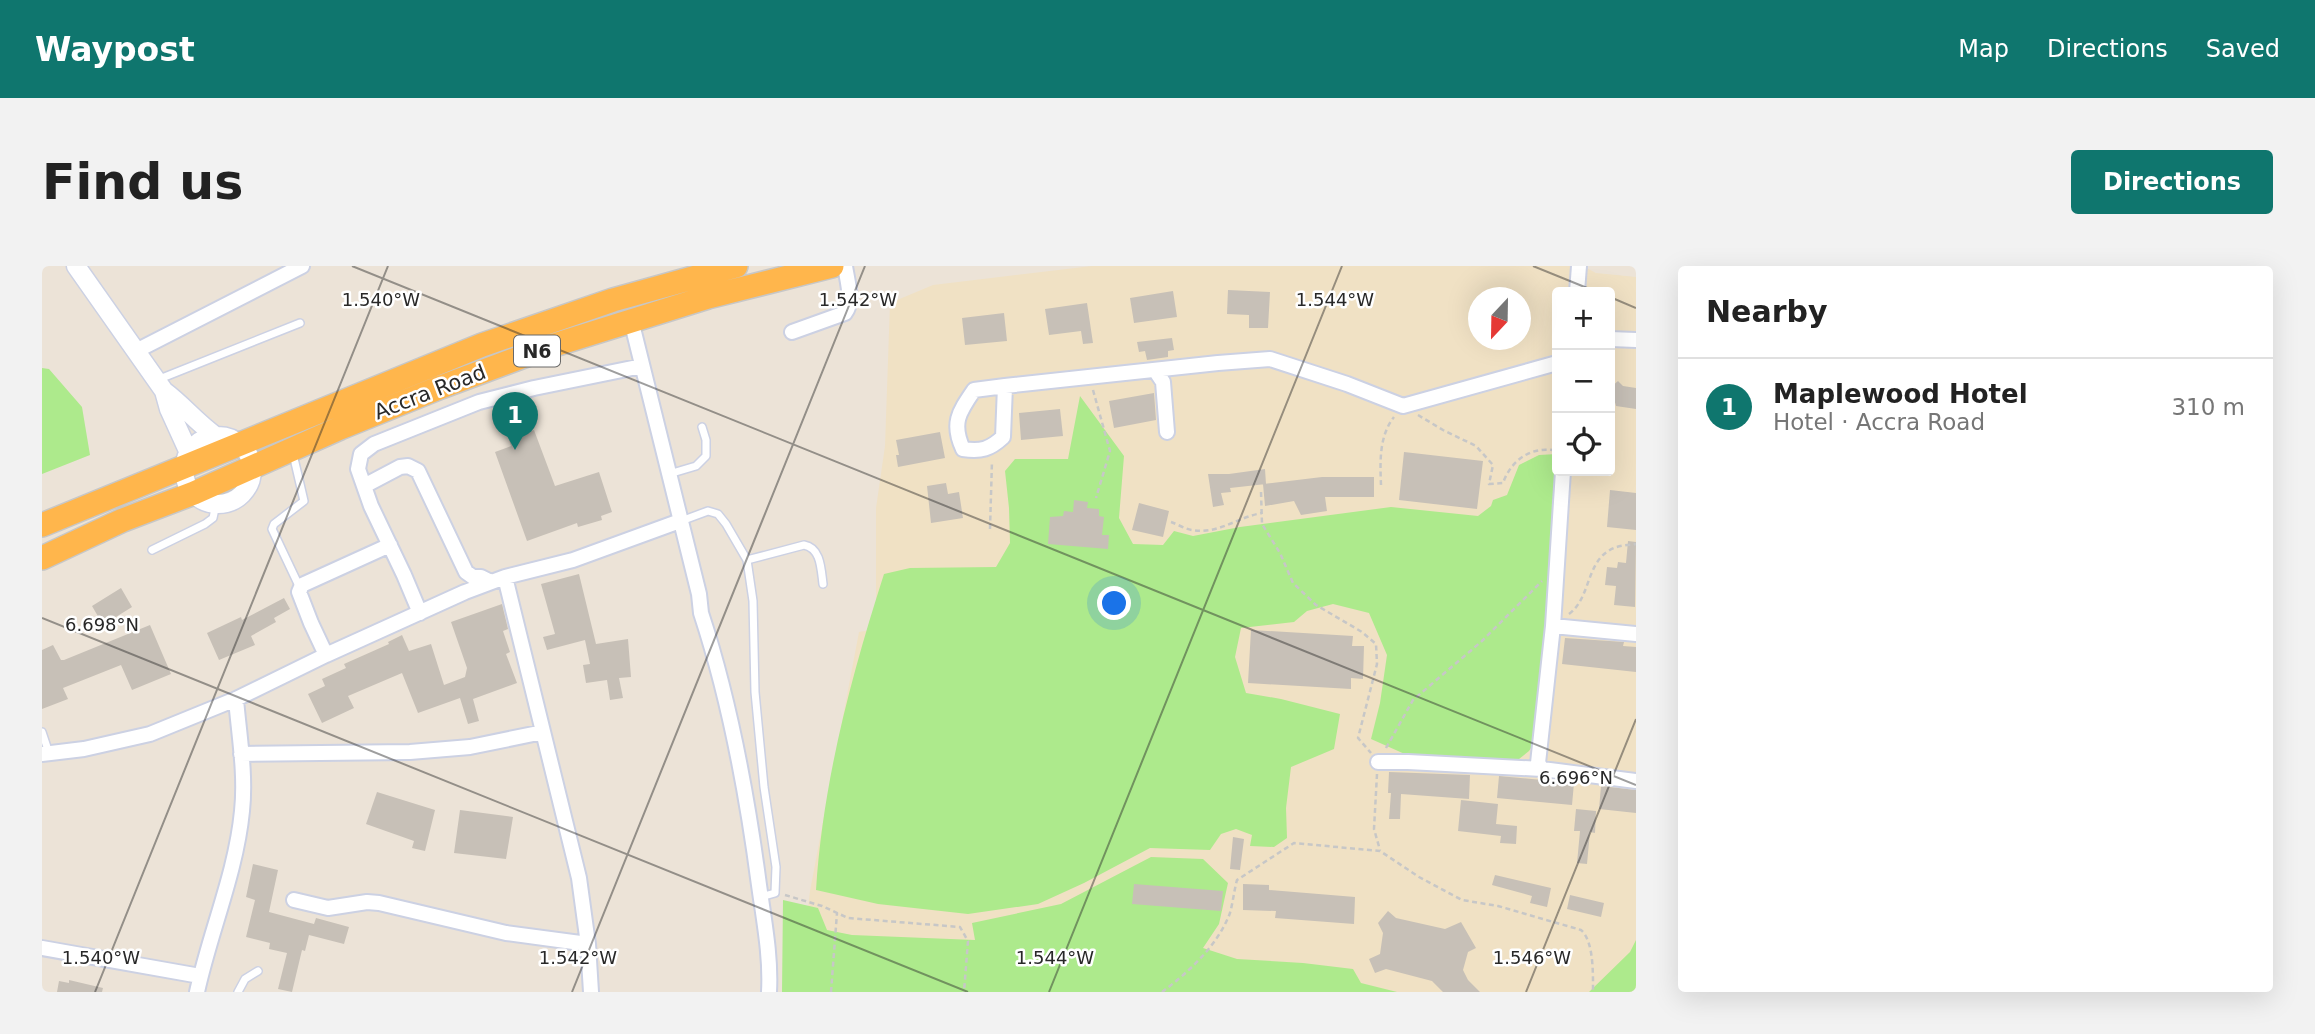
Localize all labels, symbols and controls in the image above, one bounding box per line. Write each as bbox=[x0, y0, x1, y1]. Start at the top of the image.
text: Waypost bbox=[35, 30, 195, 69]
text: Map bbox=[1958, 35, 2009, 63]
text: Directions bbox=[2047, 35, 2168, 63]
text: Saved bbox=[2206, 35, 2280, 63]
button: Directions bbox=[2071, 150, 2273, 214]
text: Find us bbox=[42, 154, 243, 211]
north arrow bbox=[1468, 287, 1531, 350]
map controls bbox=[1552, 287, 1615, 476]
button: + bbox=[1552, 287, 1615, 350]
text: 1.540°W bbox=[342, 289, 420, 310]
text: 1.542°W bbox=[819, 289, 897, 310]
text: 1.544°W bbox=[1296, 289, 1374, 310]
text: Nearby bbox=[1706, 294, 1828, 329]
road number: N6 bbox=[514, 335, 560, 366]
button: − bbox=[1552, 350, 1615, 413]
street label: Accra Road bbox=[371, 360, 489, 424]
text: Maplewood Hotel bbox=[1773, 379, 2028, 409]
pin: 1 bbox=[492, 392, 538, 450]
text: 1 bbox=[1721, 394, 1737, 420]
text: 310 m bbox=[2171, 394, 2245, 420]
text: Hotel · Accra Road bbox=[1773, 409, 1985, 435]
button: locate bbox=[1552, 413, 1615, 476]
your location bbox=[1097, 586, 1131, 620]
text: 6.698°N bbox=[65, 614, 139, 635]
text: 6.696°N bbox=[1539, 767, 1613, 788]
text: 1.540°W bbox=[62, 947, 140, 968]
text: 1.542°W bbox=[539, 947, 617, 968]
text: 1.544°W bbox=[1016, 947, 1094, 968]
text: 1.546°W bbox=[1493, 947, 1571, 968]

